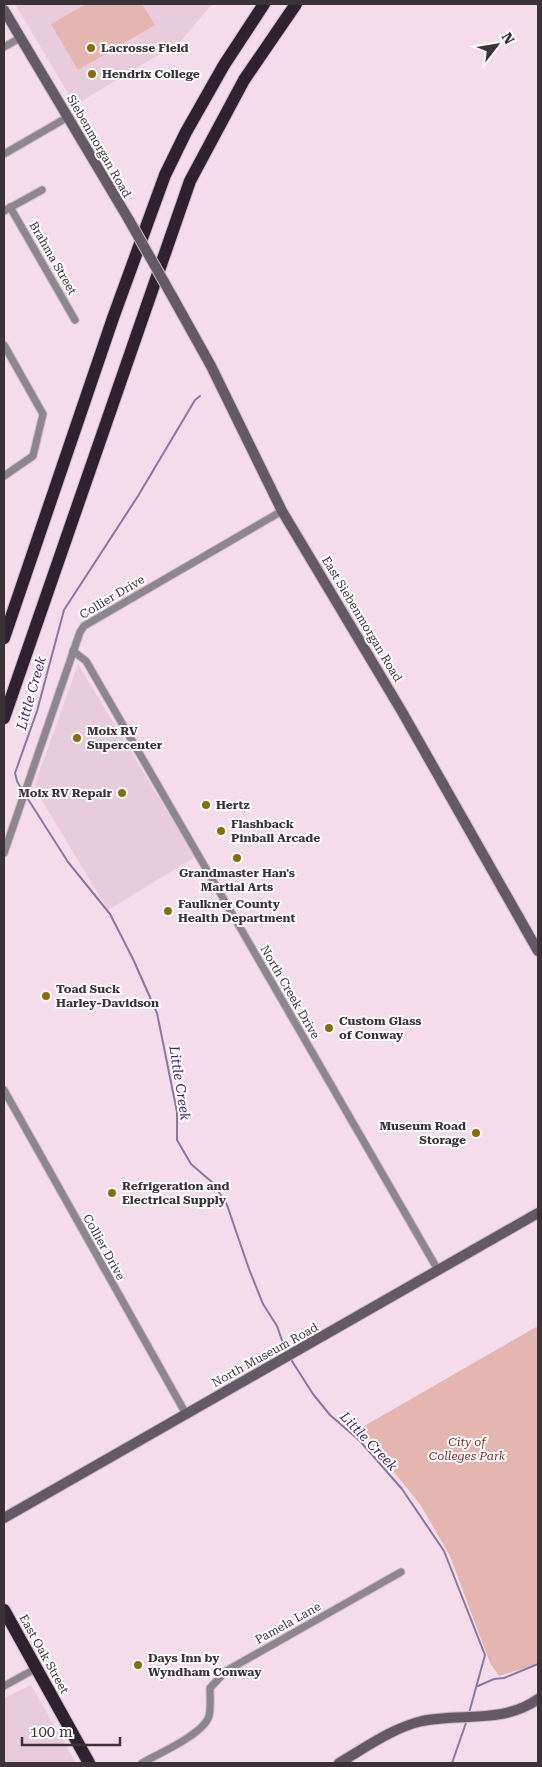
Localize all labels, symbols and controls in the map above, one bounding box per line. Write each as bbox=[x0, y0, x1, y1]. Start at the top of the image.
north arrow bbox=[472, 20, 522, 70]
text: N bbox=[499, 30, 518, 47]
place label: Lacrosse Field bbox=[101, 41, 189, 55]
marker: Lacrosse Field bbox=[85, 42, 97, 54]
place label: Hendrix College bbox=[102, 67, 200, 81]
marker: Hendrix College bbox=[86, 68, 98, 80]
street label: Siebenmorgan Road bbox=[64, 92, 134, 200]
street label: Brahma Street bbox=[26, 219, 80, 297]
street label: East Siebenmorgan Road bbox=[319, 554, 405, 684]
street label: Collier Drive bbox=[77, 572, 147, 622]
water label: Little Creek bbox=[13, 654, 49, 732]
place label: Moix RV Supercenter bbox=[87, 724, 163, 752]
marker: Moix RV Supercenter bbox=[71, 732, 83, 744]
place label: Moix RV Repair bbox=[18, 786, 113, 800]
marker: Moix RV Repair bbox=[116, 787, 128, 799]
place label: Hertz bbox=[216, 798, 250, 812]
marker: Hertz bbox=[200, 799, 212, 811]
place label: Flashback Pinball Arcade bbox=[231, 817, 320, 845]
marker: Flashback Pinball Arcade bbox=[215, 825, 227, 837]
marker: Grandmaster Han's Martial Arts bbox=[231, 852, 243, 864]
place label: Grandmaster Han's Martial Arts bbox=[179, 866, 295, 894]
place label: Faulkner County Health Department bbox=[178, 897, 296, 925]
marker: Faulkner County Health Department bbox=[162, 905, 174, 917]
street label: North Creek Drive bbox=[257, 943, 323, 1042]
place label: Toad Suck Harley-Davidson bbox=[56, 982, 159, 1010]
marker: Toad Suck Harley-Davidson bbox=[40, 990, 52, 1002]
place label: Custom Glass of Conway bbox=[339, 1014, 422, 1042]
marker: Custom Glass of Conway bbox=[323, 1022, 335, 1034]
water label: Little Creek bbox=[166, 1044, 194, 1122]
place label: Museum Road Storage bbox=[379, 1119, 466, 1147]
marker: Museum Road Storage bbox=[470, 1127, 482, 1139]
place label: Refrigeration and Electrical Supply bbox=[122, 1179, 230, 1207]
marker: Refrigeration and Electrical Supply bbox=[106, 1187, 118, 1199]
street label: Collier Drive bbox=[80, 1212, 128, 1283]
street label: North Museum Road bbox=[209, 1320, 321, 1390]
water label: Little Creek bbox=[336, 1408, 401, 1474]
park label: City of Colleges Park bbox=[429, 1435, 506, 1463]
street label: Pamela Lane bbox=[253, 1599, 324, 1647]
street label: East Oak Street bbox=[16, 1612, 72, 1697]
place label: Days Inn by Wyndham Conway bbox=[148, 1651, 262, 1679]
marker: Days Inn by Wyndham Conway bbox=[132, 1659, 144, 1671]
scale bar bbox=[22, 1714, 120, 1746]
text: 100 m bbox=[30, 1723, 73, 1741]

